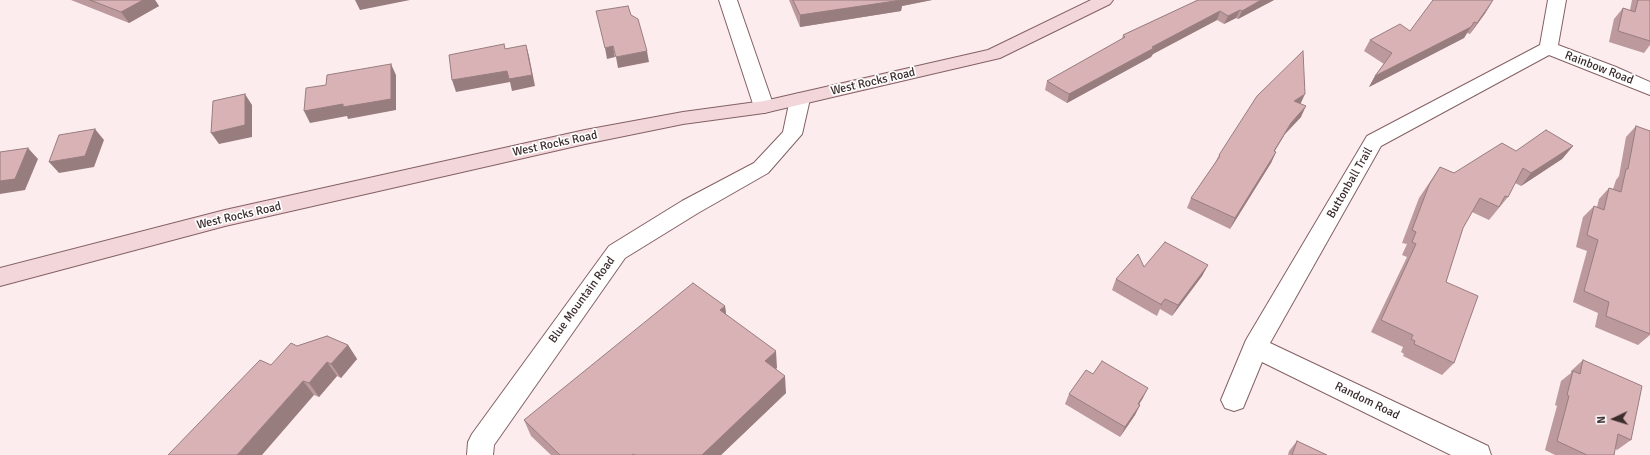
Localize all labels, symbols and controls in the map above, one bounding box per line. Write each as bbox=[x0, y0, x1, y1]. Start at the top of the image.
street label: Rainbow Road bbox=[1563, 48, 1635, 88]
street label: West Rocks Road bbox=[829, 65, 917, 99]
street label: West Rocks Road bbox=[511, 128, 599, 160]
street label: Buttonball Trail bbox=[1324, 145, 1376, 221]
street label: West Rocks Road bbox=[195, 199, 283, 233]
street label: Blue Mountain Road bbox=[546, 254, 618, 346]
street label: Random Road bbox=[1332, 379, 1402, 423]
north arrow bbox=[1594, 399, 1634, 439]
text: N bbox=[1595, 416, 1608, 424]

